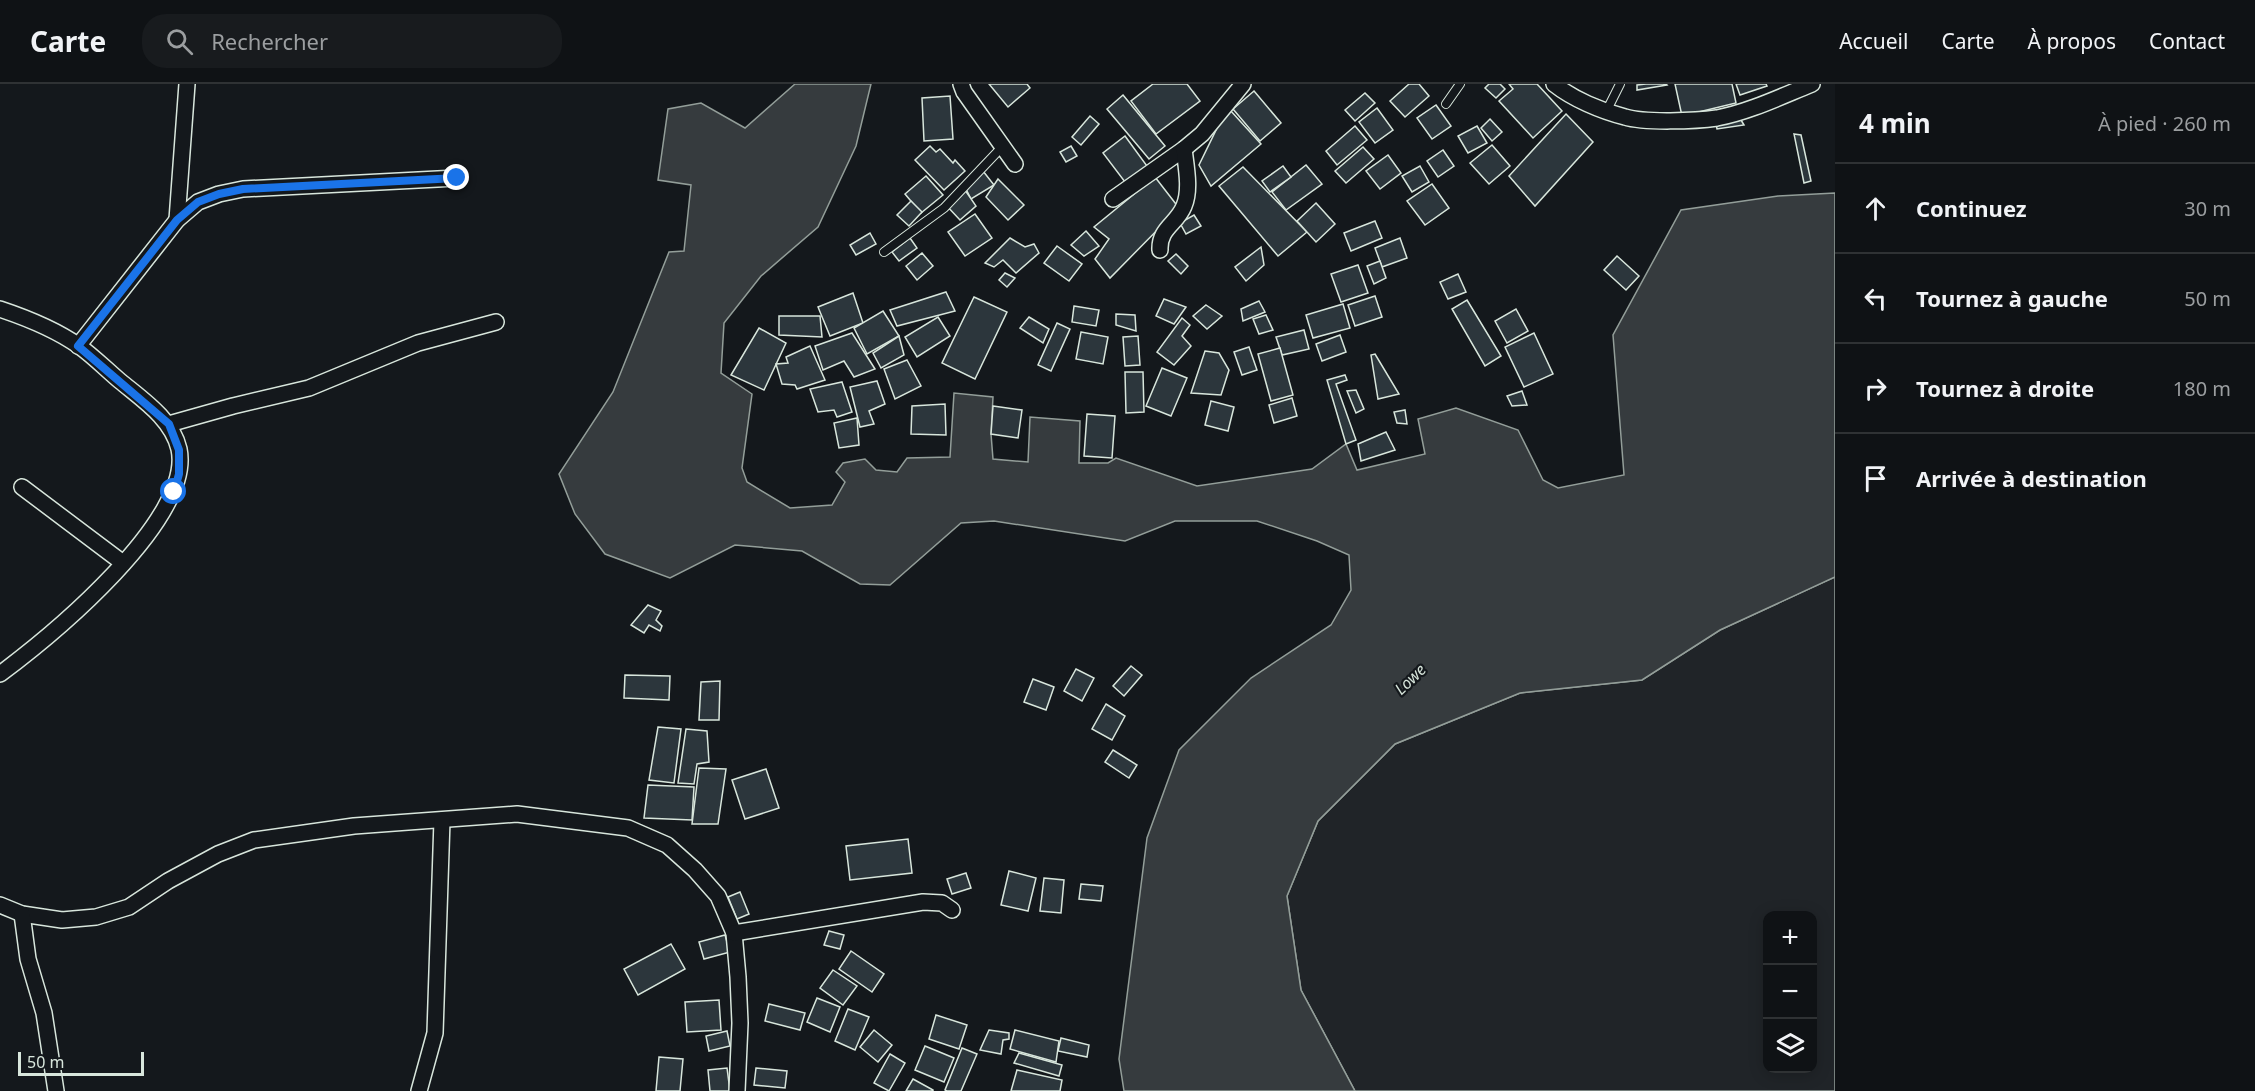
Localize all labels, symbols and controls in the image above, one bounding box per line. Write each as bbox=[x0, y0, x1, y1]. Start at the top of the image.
search box bbox=[142, 14, 562, 68]
text: Carte bbox=[30, 22, 106, 60]
icon: search bbox=[163, 25, 196, 58]
text: Rechercher bbox=[211, 26, 328, 56]
text: Accueil bbox=[1839, 27, 1908, 55]
text: Carte bbox=[1941, 27, 1995, 55]
text: À propos bbox=[2028, 27, 2116, 55]
text: Contact bbox=[2149, 27, 2225, 55]
text: 4 min bbox=[1859, 105, 1931, 141]
text: À pied · 260 m bbox=[2098, 110, 2231, 137]
route end bbox=[443, 164, 469, 190]
icon: ahead bbox=[1859, 192, 1892, 225]
text: Continuez bbox=[1916, 193, 2027, 223]
text: 30 m bbox=[2184, 195, 2231, 222]
icon: left bbox=[1859, 282, 1892, 315]
text: Tournez à gauche bbox=[1916, 283, 2108, 313]
text: 50 m bbox=[2184, 285, 2231, 312]
icon: right bbox=[1859, 372, 1892, 405]
text: Tournez à droite bbox=[1916, 373, 2094, 403]
text: 180 m bbox=[2173, 375, 2231, 402]
icon: arrive bbox=[1859, 462, 1892, 495]
text: Arrivée à destination bbox=[1916, 463, 2147, 493]
route start bbox=[160, 478, 186, 504]
water label: Lowe bbox=[1389, 659, 1431, 699]
map controls bbox=[1763, 911, 1817, 1073]
button: + bbox=[1763, 911, 1817, 965]
button: − bbox=[1763, 965, 1817, 1019]
button: layers bbox=[1763, 1019, 1817, 1073]
scale bar bbox=[18, 1049, 144, 1076]
text: 50 m bbox=[27, 1051, 64, 1073]

